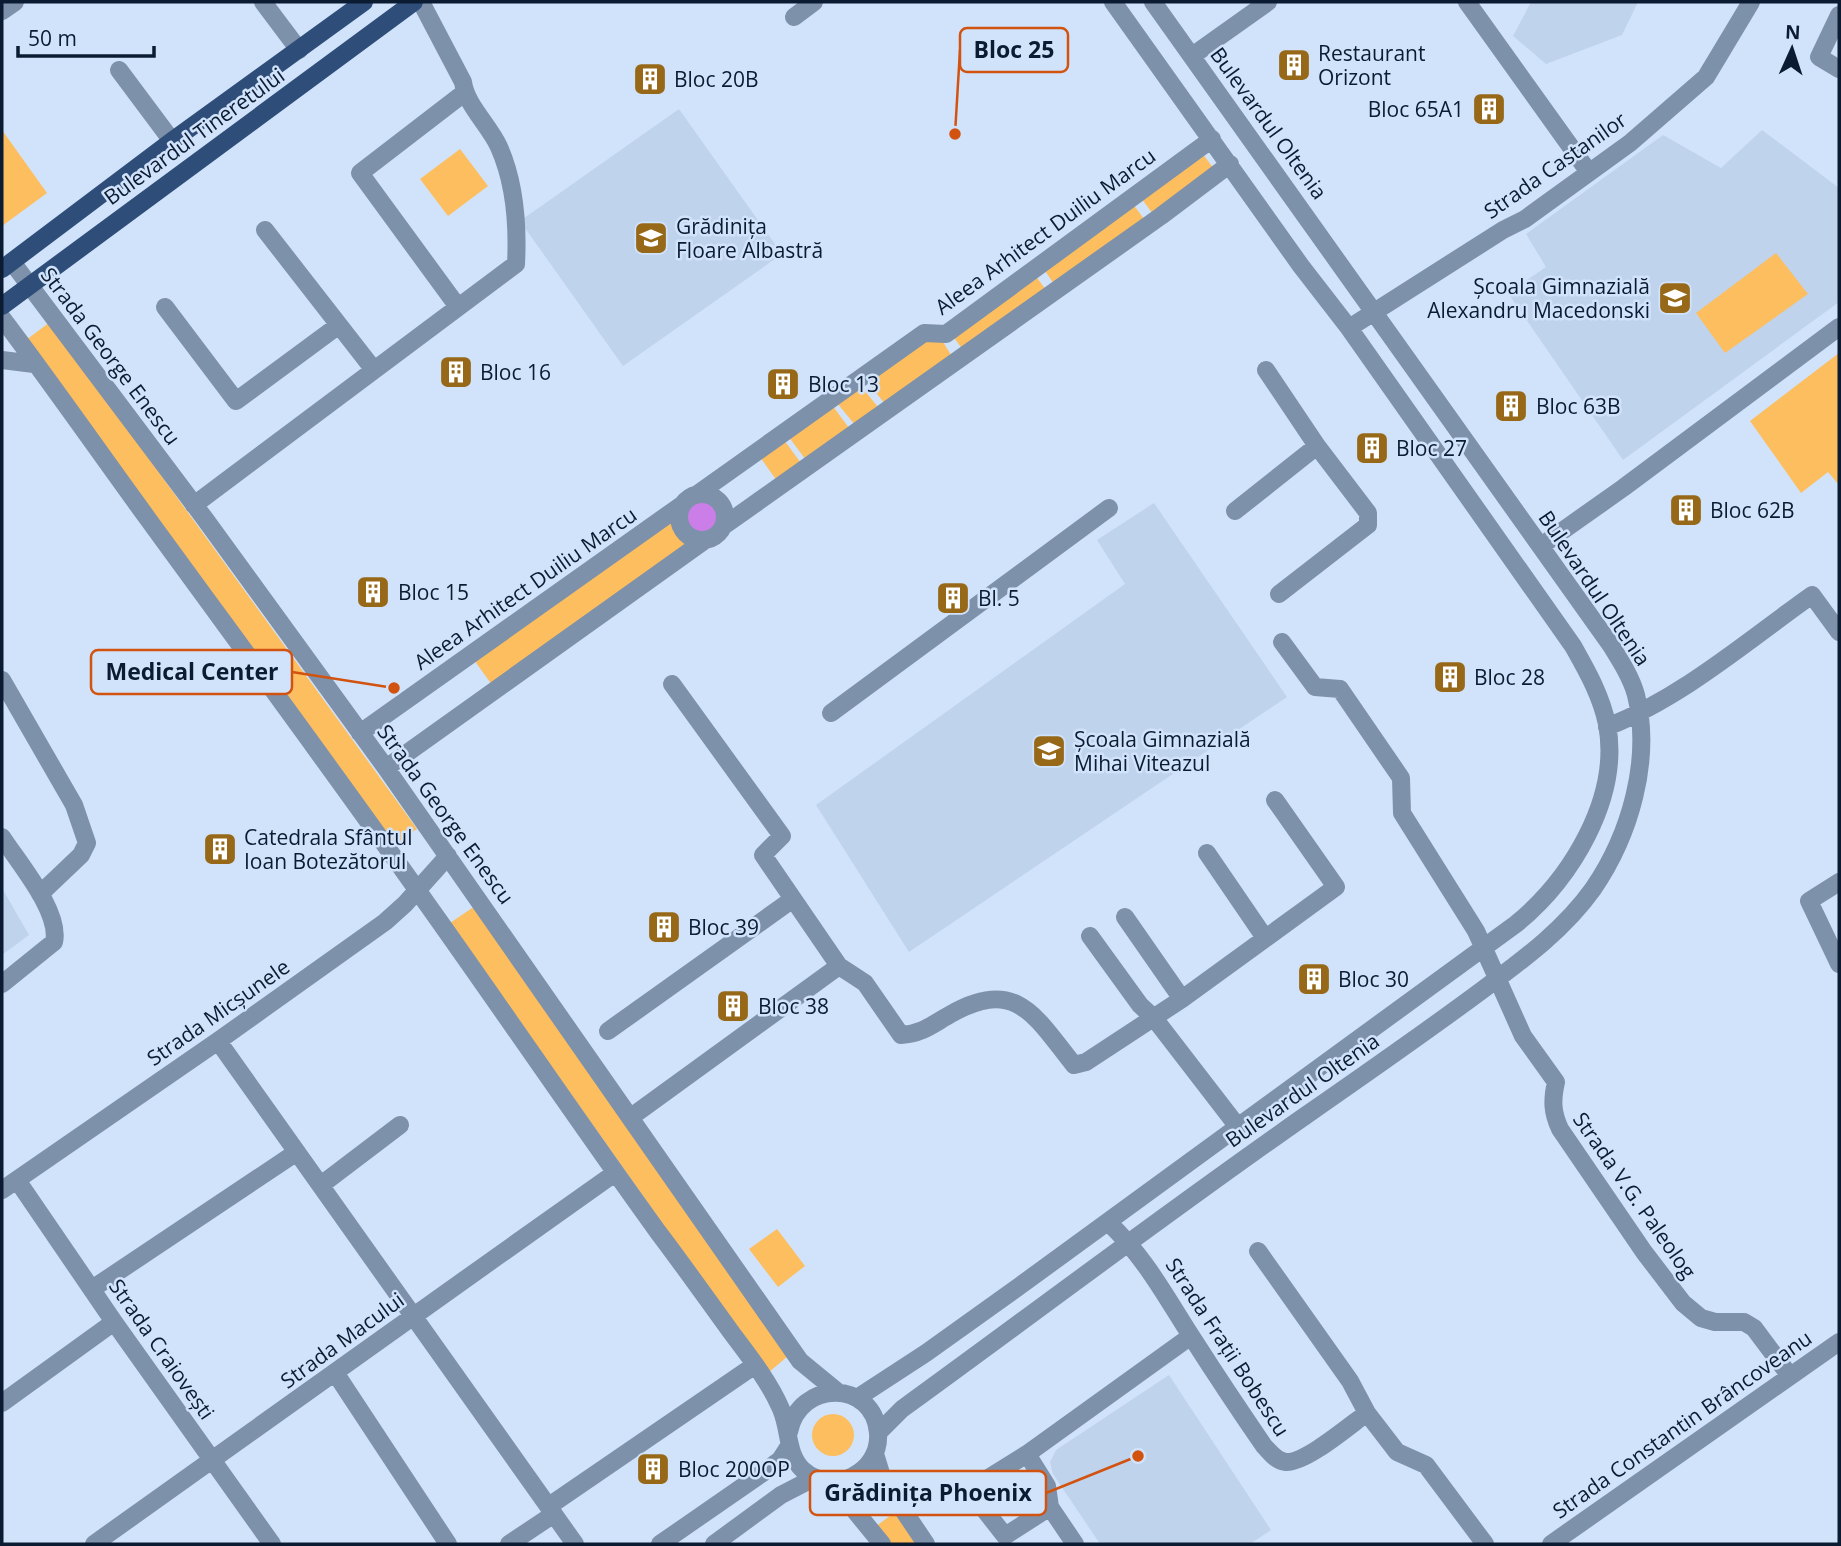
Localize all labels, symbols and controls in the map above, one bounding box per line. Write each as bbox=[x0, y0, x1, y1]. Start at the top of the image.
scale bar bbox=[18, 14, 154, 58]
north arrow bbox=[1757, 14, 1827, 84]
text: N bbox=[1784, 19, 1801, 45]
text: 50 m bbox=[28, 24, 77, 52]
callout: Bloc 25 bbox=[960, 28, 1068, 72]
text: Bloc 25 bbox=[974, 33, 1054, 65]
place label: Restaurant Orizont bbox=[1318, 39, 1425, 91]
street label: Bulevardul Oltenia bbox=[1204, 41, 1334, 205]
building icon: Restaurant Orizont bbox=[1275, 46, 1313, 84]
building icon: Bloc 20B bbox=[631, 60, 669, 98]
street label: Bulevardul Tineretului bbox=[98, 61, 290, 211]
place label: Bloc 20B bbox=[674, 65, 759, 93]
building icon: Bloc 65A1 bbox=[1470, 90, 1508, 128]
place label: Bloc 65A1 bbox=[1368, 95, 1464, 123]
street label: Strada Castanilor bbox=[1478, 105, 1632, 225]
street label: Aleea Arhitect Duiliu Marcu bbox=[929, 141, 1161, 321]
place label: Grădinița Floare Albastră bbox=[676, 212, 823, 264]
school or university icon: Grădinița Floare Albastră bbox=[632, 219, 670, 257]
street label: Strada George Enescu bbox=[35, 262, 187, 450]
place label: Școala Gimnazială Alexandru Macedonski bbox=[1427, 272, 1650, 324]
school or university icon: Școala Gimnazială Alexandru Macedonski bbox=[1656, 279, 1694, 317]
building icon: Bloc 16 bbox=[437, 353, 475, 391]
place label: Bloc 16 bbox=[480, 358, 551, 386]
building icon: Bloc 13 bbox=[764, 365, 802, 403]
place label: Bloc 13 bbox=[808, 370, 879, 398]
building icon: Bloc 63B bbox=[1492, 387, 1530, 425]
place label: Bloc 63B bbox=[1536, 392, 1621, 420]
building icon: Bloc 27 bbox=[1353, 429, 1391, 467]
place label: Bloc 27 bbox=[1396, 434, 1467, 462]
building icon: Bloc 62B bbox=[1667, 491, 1705, 529]
place label: Bloc 62B bbox=[1710, 496, 1795, 524]
street label: Aleea Arhitect Duiliu Marcu bbox=[408, 500, 642, 676]
street label: Bulevardul Oltenia bbox=[1533, 505, 1657, 671]
building icon: Bloc 15 bbox=[354, 573, 392, 611]
place label: Bloc 15 bbox=[398, 578, 469, 606]
building icon: Bl. 5 bbox=[934, 579, 972, 617]
place label: Bl. 5 bbox=[978, 584, 1020, 612]
callout: Medical Center bbox=[91, 650, 292, 694]
text: Medical Center bbox=[106, 655, 278, 687]
building icon: Bloc 28 bbox=[1431, 658, 1469, 696]
place label: Bloc 28 bbox=[1474, 663, 1545, 691]
street label: Strada George Enescu bbox=[371, 719, 521, 909]
place label: Școala Gimnazială Mihai Viteazul bbox=[1074, 725, 1251, 777]
school or university icon: Școala Gimnazială Mihai Viteazul bbox=[1030, 732, 1068, 770]
place label: Catedrala Sfântul Ioan Botezătorul bbox=[244, 823, 413, 875]
building icon: Catedrala Sfântul Ioan Botezătorul bbox=[201, 830, 239, 868]
building icon: Bloc 39 bbox=[645, 908, 683, 946]
place label: Bloc 39 bbox=[688, 913, 759, 941]
street label: Strada Micșunele bbox=[141, 952, 295, 1072]
building icon: Bloc 30 bbox=[1295, 960, 1333, 998]
place label: Bloc 30 bbox=[1338, 965, 1409, 993]
building icon: Bloc 38 bbox=[714, 987, 752, 1025]
place label: Bloc 38 bbox=[758, 992, 829, 1020]
street label: Bulevardul Oltenia bbox=[1220, 1026, 1384, 1154]
street label: Strada V.G. Paleolog bbox=[1567, 1106, 1703, 1284]
street label: Strada Frații Bobescu bbox=[1160, 1252, 1296, 1442]
street label: Strada Craiovești bbox=[103, 1273, 221, 1425]
street label: Strada Macului bbox=[275, 1286, 409, 1394]
street label: Strada Constantin Brâncoveanu bbox=[1547, 1324, 1817, 1524]
building icon: Bloc 200OP bbox=[634, 1450, 672, 1488]
place label: Bloc 200OP bbox=[678, 1455, 790, 1483]
callout: Grădinița Phoenix bbox=[810, 1471, 1046, 1515]
text: Grădinița Phoenix bbox=[824, 1476, 1032, 1508]

